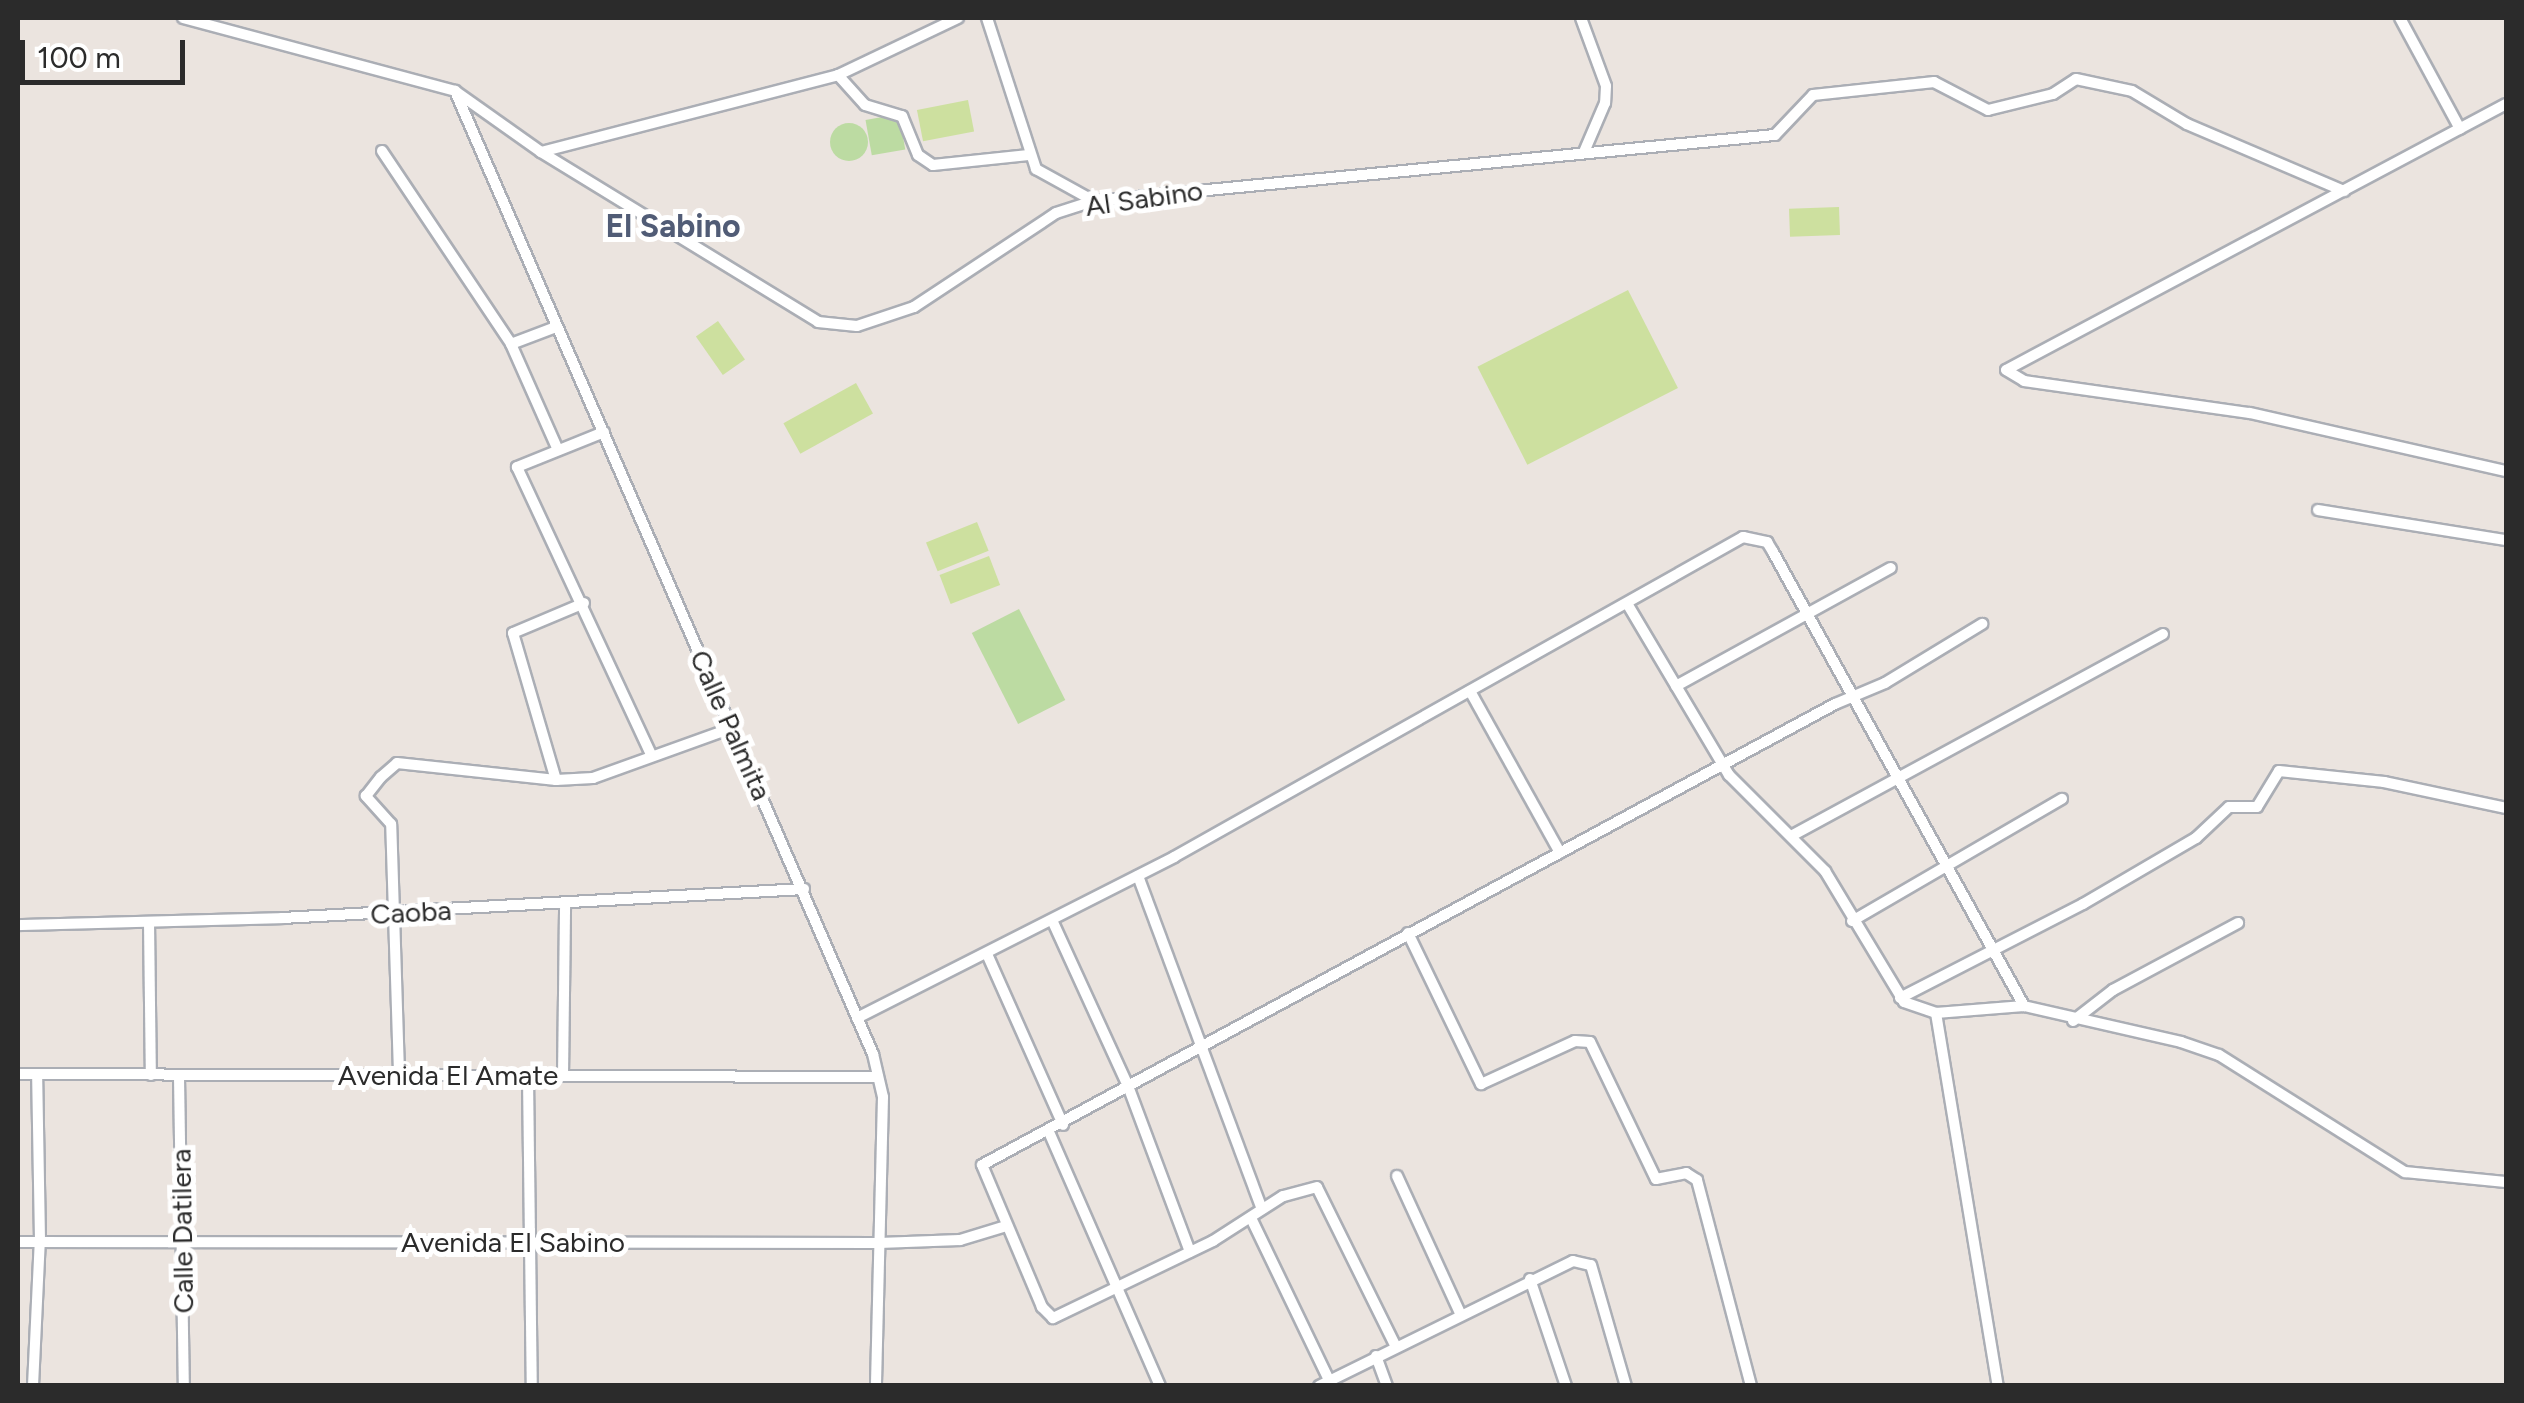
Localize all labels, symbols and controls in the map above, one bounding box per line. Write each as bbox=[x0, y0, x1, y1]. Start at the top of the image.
scale bar bbox=[25, 20, 190, 82]
text: 100 m bbox=[37, 39, 121, 76]
street label: Al Sabino bbox=[1083, 173, 1205, 223]
district label: El Sabino bbox=[605, 207, 741, 245]
street label: Calle Palmita bbox=[683, 645, 779, 805]
street label: Caoba bbox=[369, 893, 453, 931]
street label: Avenida El Amate bbox=[338, 1058, 558, 1092]
street label: Calle Datilera bbox=[164, 1148, 200, 1314]
street label: Avenida El Sabino bbox=[401, 1225, 625, 1259]

